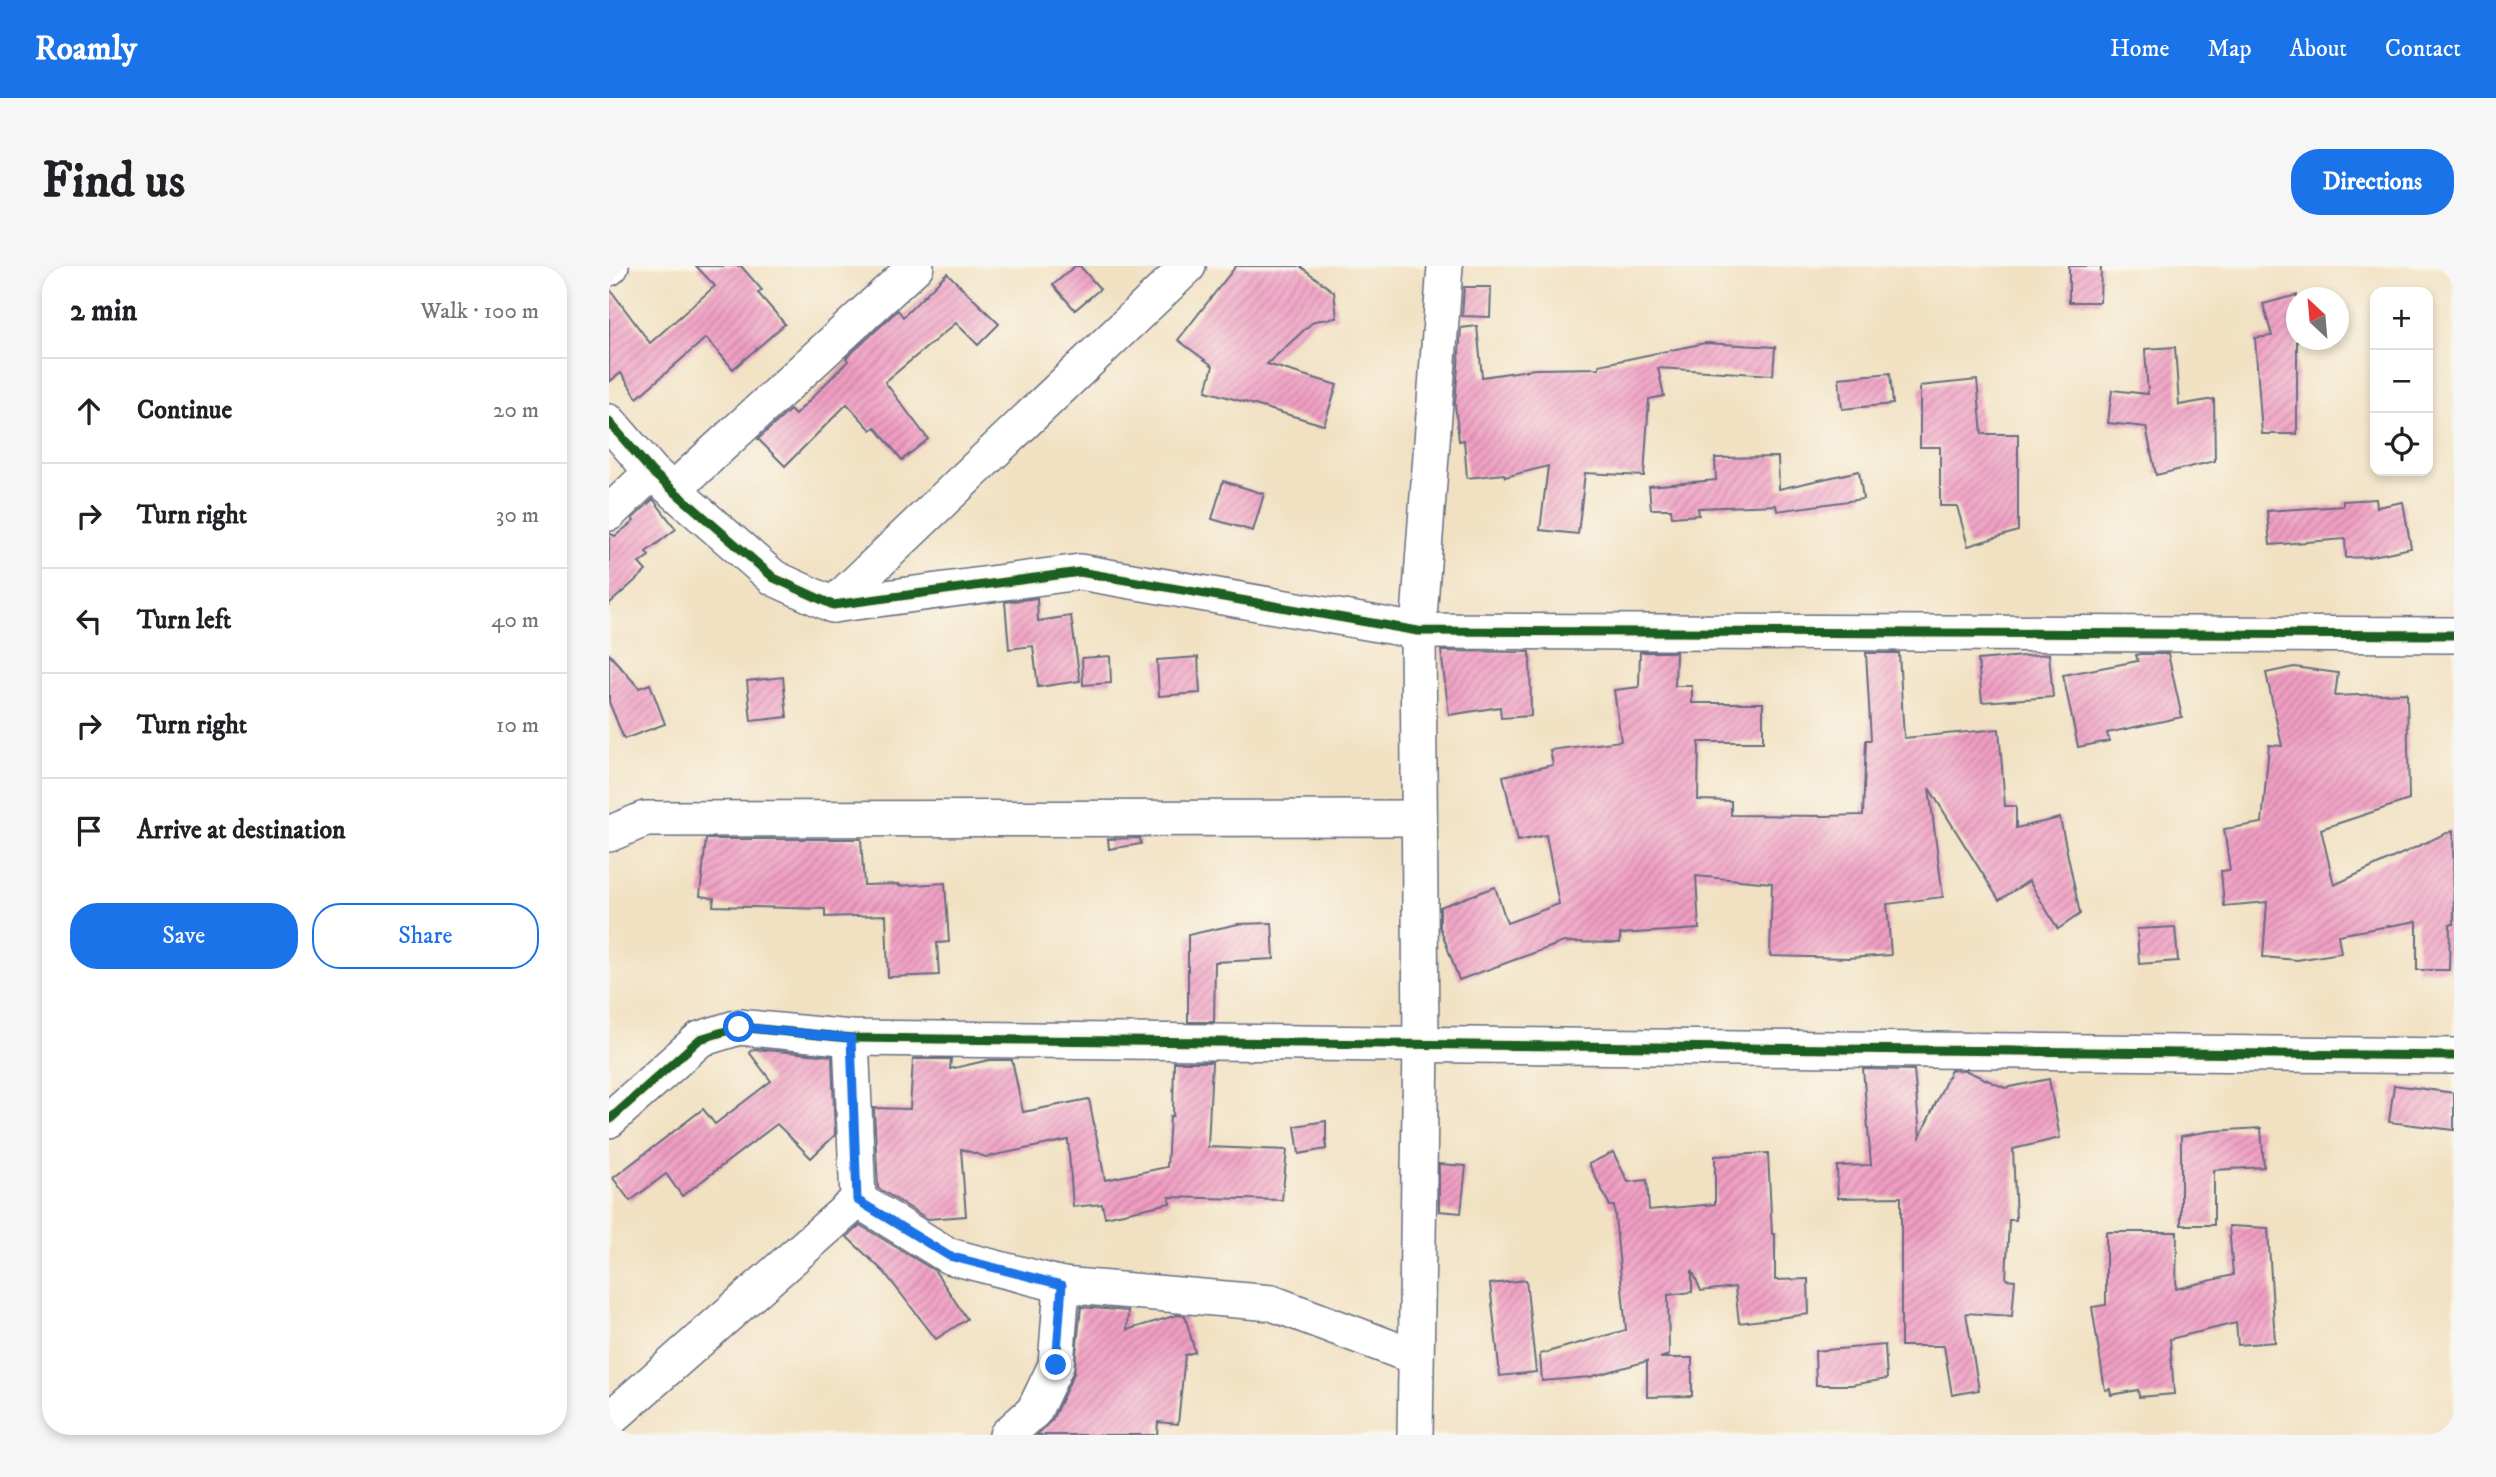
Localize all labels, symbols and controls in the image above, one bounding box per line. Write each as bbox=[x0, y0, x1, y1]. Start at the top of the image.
text: Roamly bbox=[35, 29, 137, 70]
text: Home bbox=[2110, 34, 2169, 64]
text: Map bbox=[2207, 34, 2252, 64]
text: About bbox=[2290, 34, 2347, 64]
text: Contact bbox=[2385, 34, 2461, 64]
button: Directions bbox=[2291, 149, 2454, 215]
text: Find us bbox=[42, 151, 185, 213]
north arrow bbox=[2286, 287, 2349, 350]
map controls bbox=[2370, 287, 2433, 476]
button: + bbox=[2370, 287, 2433, 350]
text: 2 min bbox=[70, 293, 137, 330]
text: Walk · 100 m bbox=[420, 297, 539, 326]
button: − bbox=[2370, 350, 2433, 413]
icon: ahead bbox=[70, 392, 108, 430]
text: Continue bbox=[137, 394, 232, 427]
text: 20 m bbox=[493, 396, 539, 425]
button: locate bbox=[2370, 413, 2433, 476]
icon: right bbox=[70, 497, 108, 535]
text: Turn right bbox=[137, 499, 247, 532]
text: 30 m bbox=[496, 501, 539, 530]
icon: left bbox=[70, 602, 108, 640]
text: Turn left bbox=[137, 604, 231, 637]
text: 40 m bbox=[491, 606, 539, 635]
icon: right bbox=[70, 707, 108, 745]
text: Turn right bbox=[137, 709, 247, 742]
text: 10 m bbox=[496, 711, 539, 740]
icon: arrive bbox=[70, 812, 108, 850]
text: Arrive at destination bbox=[137, 814, 346, 847]
button: Save bbox=[70, 903, 298, 969]
button: Share bbox=[312, 903, 539, 969]
route start bbox=[723, 1011, 754, 1042]
route end bbox=[1040, 1349, 1071, 1380]

